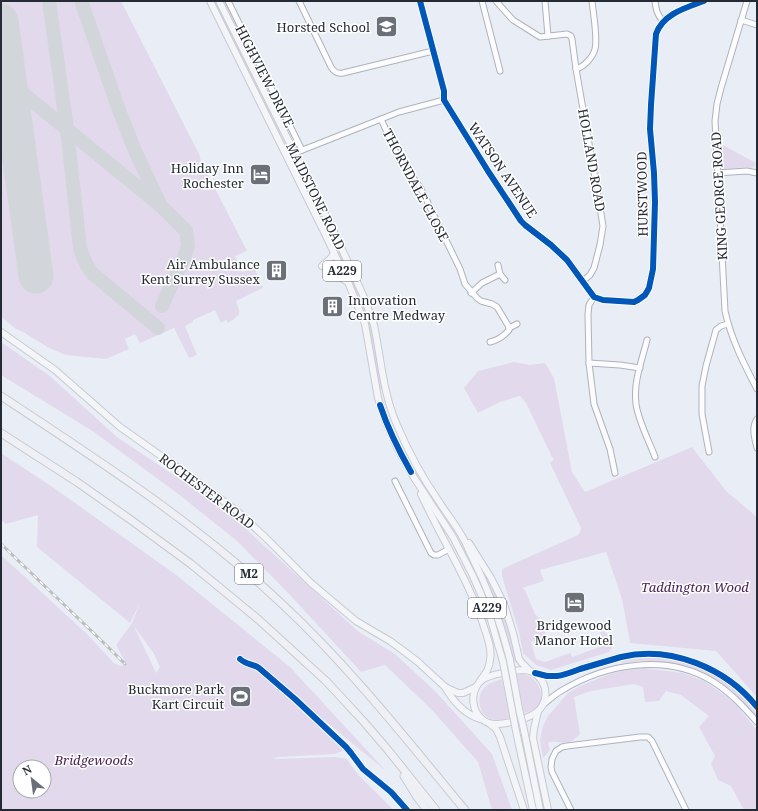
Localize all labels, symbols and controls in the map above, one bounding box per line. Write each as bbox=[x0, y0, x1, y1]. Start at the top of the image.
school or university icon: Horsted School bbox=[373, 14, 399, 40]
place label: Horsted School bbox=[277, 18, 370, 36]
street label: HIGHVIEW DRIVE bbox=[231, 22, 299, 130]
street label: HOLLAND ROAD bbox=[574, 107, 610, 213]
street label: WATSON AVENUE bbox=[464, 119, 542, 221]
street label: THORNDALE CLOSE bbox=[379, 125, 453, 245]
street label: KING GEORGE ROAD bbox=[707, 131, 731, 261]
street label: MAIDSTONE ROAD bbox=[282, 139, 350, 253]
street label: HURSTWOOD bbox=[632, 151, 652, 237]
place label: Holiday Inn Rochester bbox=[171, 159, 245, 192]
hotel icon: Holiday Inn Rochester bbox=[247, 162, 273, 188]
place label: Air Ambulance Kent Surrey Sussex bbox=[141, 255, 260, 288]
building icon: Air Ambulance Kent Surrey Sussex bbox=[263, 258, 289, 284]
road number: A229 bbox=[323, 261, 361, 281]
place label: Innovation Centre Medway bbox=[348, 291, 446, 324]
building icon: Innovation Centre Medway bbox=[320, 294, 346, 320]
street label: ROCHESTER ROAD bbox=[156, 449, 258, 533]
road number: M2 bbox=[235, 564, 263, 584]
park label: Taddington Wood bbox=[641, 578, 749, 596]
hotel icon: Bridgewood Manor Hotel bbox=[561, 590, 587, 616]
road number: A229 bbox=[468, 598, 506, 618]
place label: Bridgewood Manor Hotel bbox=[535, 616, 613, 649]
place label: Buckmore Park Kart Circuit bbox=[128, 680, 224, 713]
sports icon: Buckmore Park Kart Circuit bbox=[227, 683, 253, 709]
park label: Bridgewoods bbox=[54, 751, 133, 769]
north arrow bbox=[12, 759, 52, 799]
text: N bbox=[19, 761, 35, 778]

